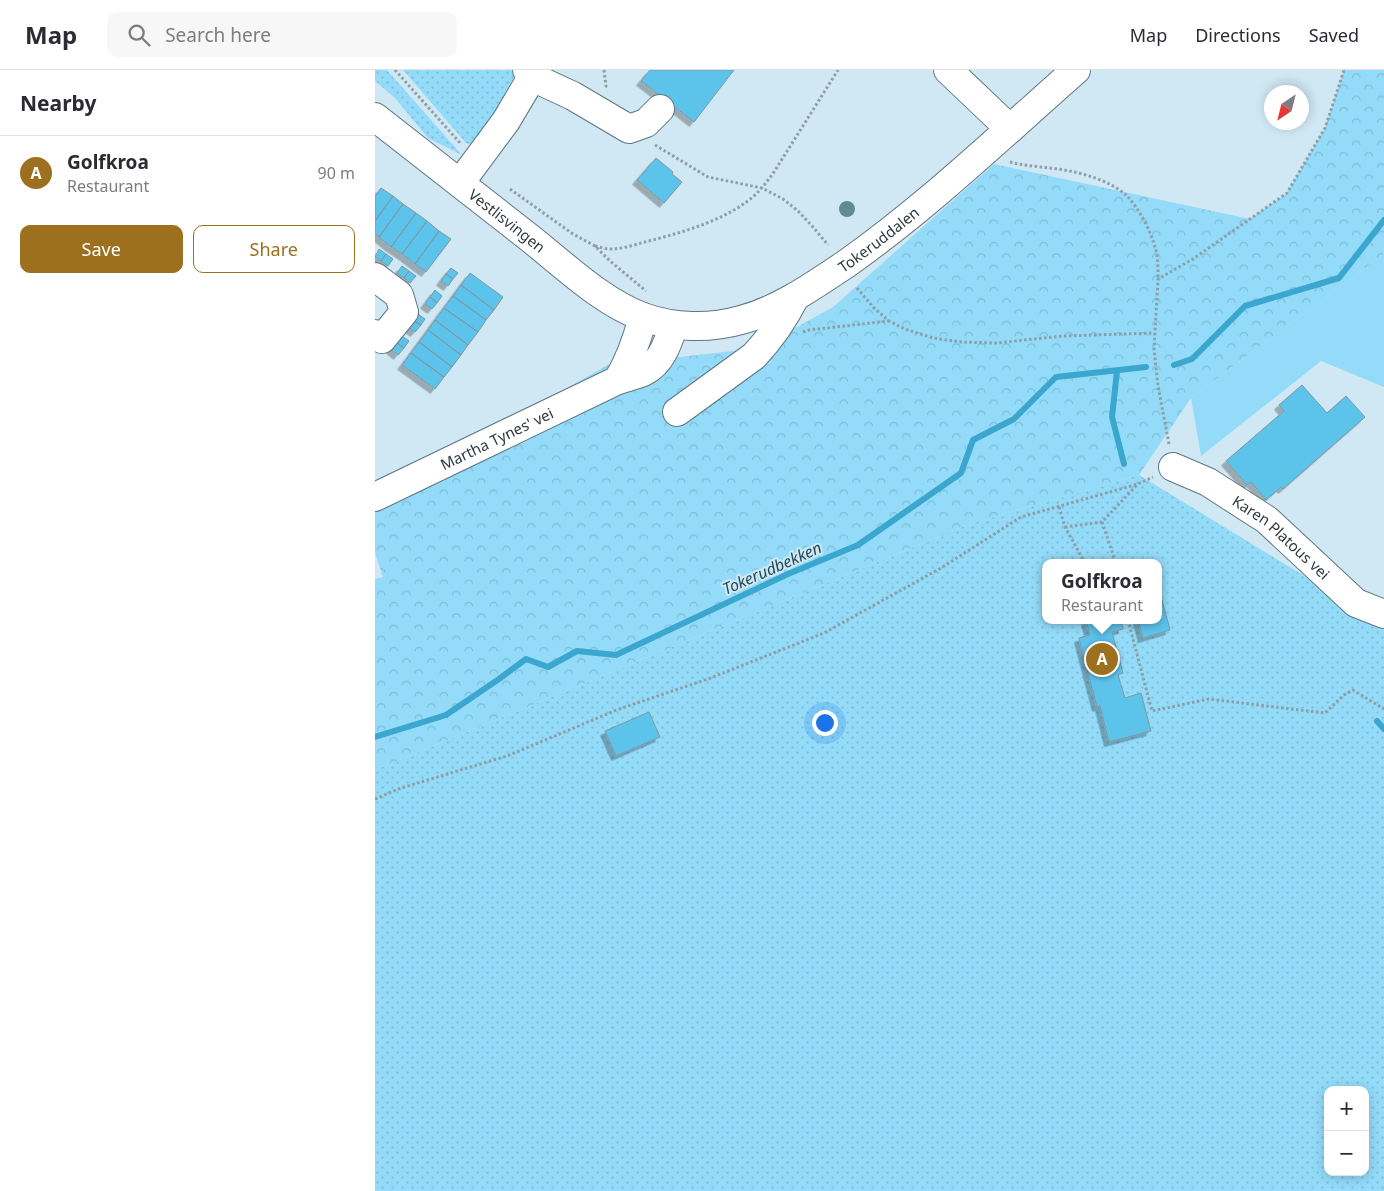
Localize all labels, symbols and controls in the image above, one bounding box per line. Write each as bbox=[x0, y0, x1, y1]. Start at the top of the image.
search box bbox=[107, 12, 457, 57]
text: Map bbox=[25, 18, 77, 51]
icon: search bbox=[125, 21, 153, 49]
text: Search here bbox=[165, 22, 271, 48]
text: Map bbox=[1130, 23, 1167, 47]
text: Directions bbox=[1195, 23, 1281, 47]
text: Saved bbox=[1309, 23, 1359, 47]
north arrow bbox=[1264, 85, 1309, 130]
text: Nearby bbox=[20, 89, 96, 117]
text: Golfkroa bbox=[67, 149, 149, 175]
text: A bbox=[30, 162, 42, 184]
text: 90 m bbox=[318, 162, 355, 184]
text: Restaurant bbox=[67, 175, 149, 197]
street label: Vestlisvingen bbox=[465, 184, 550, 257]
street label: Tokeruddalen bbox=[834, 202, 923, 277]
button: Save bbox=[20, 225, 183, 273]
button: Share bbox=[193, 225, 355, 273]
street label: Martha Tynes' vei bbox=[437, 403, 556, 474]
street label: Karen Platous vei bbox=[1229, 490, 1334, 584]
water label: Tokerudbekken bbox=[719, 536, 825, 600]
popup bbox=[1042, 559, 1162, 624]
text: Golfkroa bbox=[1061, 568, 1143, 594]
text: Restaurant bbox=[1061, 594, 1143, 616]
pin: A bbox=[1086, 640, 1118, 678]
your location bbox=[812, 710, 838, 736]
map controls bbox=[1324, 1086, 1369, 1176]
button: + bbox=[1324, 1086, 1369, 1131]
button: − bbox=[1324, 1131, 1369, 1176]

